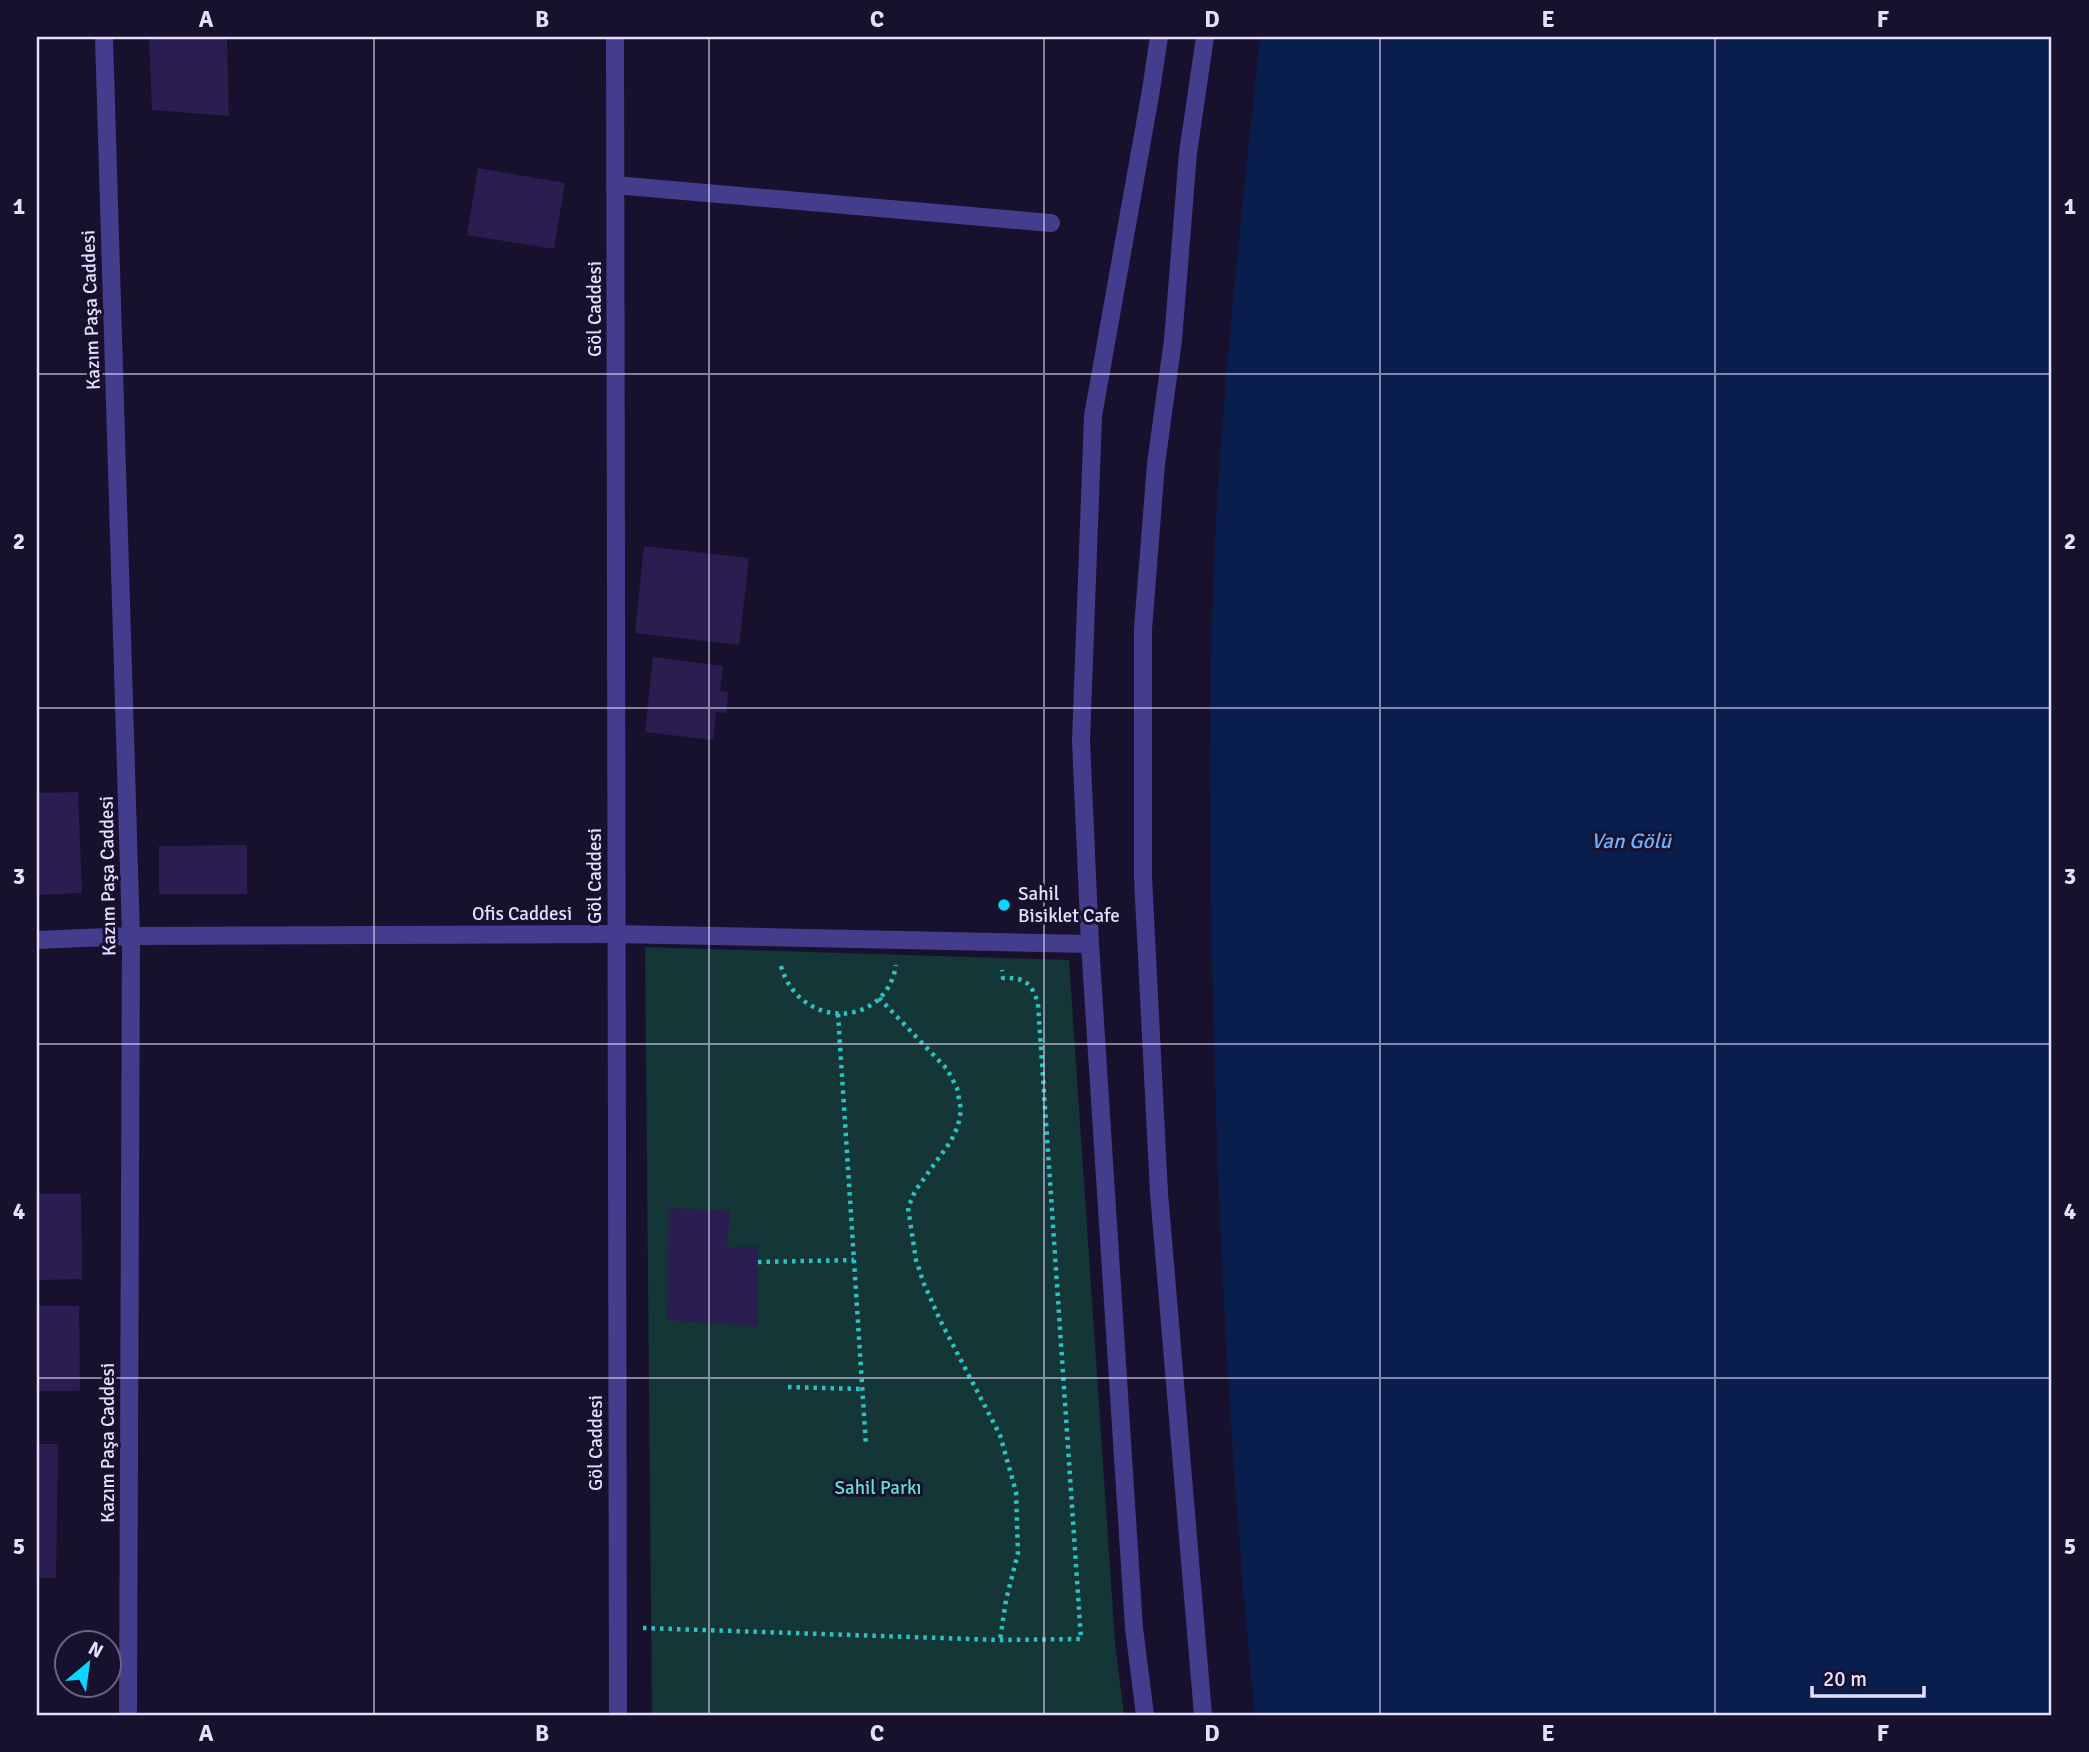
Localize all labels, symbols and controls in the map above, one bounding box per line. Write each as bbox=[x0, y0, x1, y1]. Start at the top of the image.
text: A bbox=[199, 5, 214, 34]
text: B bbox=[535, 5, 549, 34]
text: C bbox=[870, 5, 884, 34]
text: D bbox=[1204, 5, 1220, 34]
text: E bbox=[1541, 5, 1555, 34]
text: F bbox=[1877, 5, 1889, 34]
text: 1 bbox=[13, 192, 25, 221]
text: 1 bbox=[2064, 192, 2076, 221]
street label: Kazım Paşa Caddesi bbox=[76, 230, 106, 390]
street label: Göl Caddesi bbox=[583, 261, 607, 357]
text: 2 bbox=[13, 527, 25, 556]
text: 2 bbox=[2064, 527, 2076, 556]
street label: Kazım Paşa Caddesi bbox=[95, 796, 121, 956]
street label: Göl Caddesi bbox=[583, 828, 607, 924]
water label: Van Gölü bbox=[1591, 828, 1672, 854]
text: 3 bbox=[13, 862, 25, 891]
text: 3 bbox=[2064, 862, 2076, 891]
place label: Sahil Bisiklet Cafe bbox=[1018, 882, 1120, 928]
marker: Sahil Bisiklet Cafe bbox=[996, 897, 1012, 913]
street label: Ofis Caddesi bbox=[472, 902, 572, 926]
text: 4 bbox=[13, 1197, 25, 1226]
text: 4 bbox=[2064, 1197, 2076, 1226]
street label: Kazım Paşa Caddesi bbox=[96, 1363, 120, 1523]
street label: Göl Caddesi bbox=[584, 1395, 608, 1491]
park label: Sahil Parkı bbox=[835, 1476, 921, 1500]
text: 5 bbox=[13, 1532, 25, 1561]
text: 5 bbox=[2064, 1532, 2076, 1561]
north arrow bbox=[52, 1630, 122, 1700]
text: N bbox=[84, 1636, 107, 1664]
scale bar bbox=[1812, 1654, 1924, 1698]
text: 20 m bbox=[1823, 1666, 1867, 1692]
text: A bbox=[199, 1719, 214, 1748]
text: B bbox=[535, 1719, 549, 1748]
text: C bbox=[870, 1719, 884, 1748]
text: D bbox=[1204, 1719, 1220, 1748]
text: E bbox=[1541, 1719, 1555, 1748]
text: F bbox=[1877, 1719, 1889, 1748]

